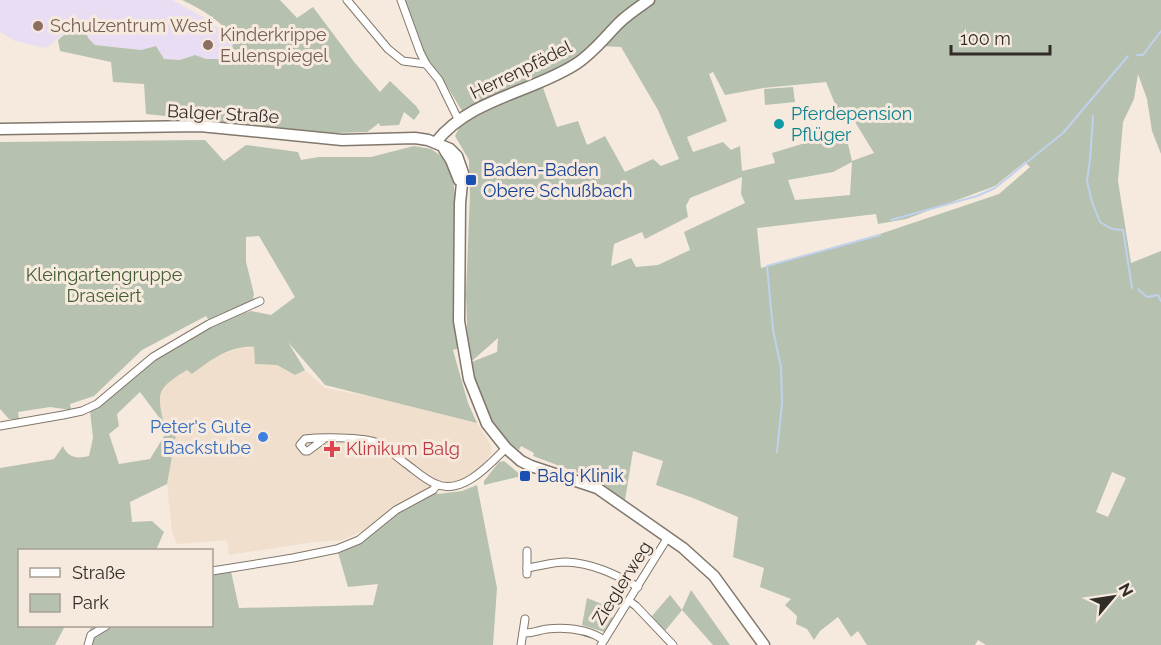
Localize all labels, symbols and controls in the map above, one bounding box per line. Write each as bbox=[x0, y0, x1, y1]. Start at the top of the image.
place label: Schulzentrum West bbox=[50, 15, 213, 36]
scale bar bbox=[951, 18, 1050, 56]
marker: Schulzentrum West bbox=[31, 19, 45, 33]
place label: Kinderkrippe Eulenspiegel bbox=[220, 24, 328, 66]
text: 100 m bbox=[960, 28, 1011, 49]
street label: Herrenpfädel bbox=[467, 36, 575, 103]
marker: Kinderkrippe Eulenspiegel bbox=[201, 38, 215, 52]
street label: Balger Straße bbox=[166, 100, 280, 127]
place label: Pferdepension Pflüger bbox=[791, 103, 912, 145]
marker: Pferdepension Pflüger bbox=[772, 117, 786, 131]
place label: Baden-Baden Obere Schußbach bbox=[483, 159, 633, 201]
marker: Baden-Baden Obere Schußbach bbox=[464, 173, 478, 187]
park label: Kleingartengruppe Draseiert bbox=[26, 264, 183, 306]
place label: Peter's Gute Backstube bbox=[150, 416, 251, 458]
marker: Peter's Gute Backstube bbox=[256, 430, 270, 444]
place label: Klinikum Balg bbox=[346, 438, 460, 459]
marker: Klinikum Balg bbox=[323, 440, 341, 458]
place label: Balg Klinik bbox=[537, 465, 624, 486]
marker: Balg Klinik bbox=[518, 469, 532, 483]
street label: Zieglerweg bbox=[588, 537, 656, 628]
legend bbox=[18, 549, 213, 627]
text: Straße bbox=[72, 562, 126, 583]
north arrow bbox=[1083, 567, 1143, 627]
text: N bbox=[1114, 580, 1137, 600]
text: Park bbox=[72, 592, 109, 613]

